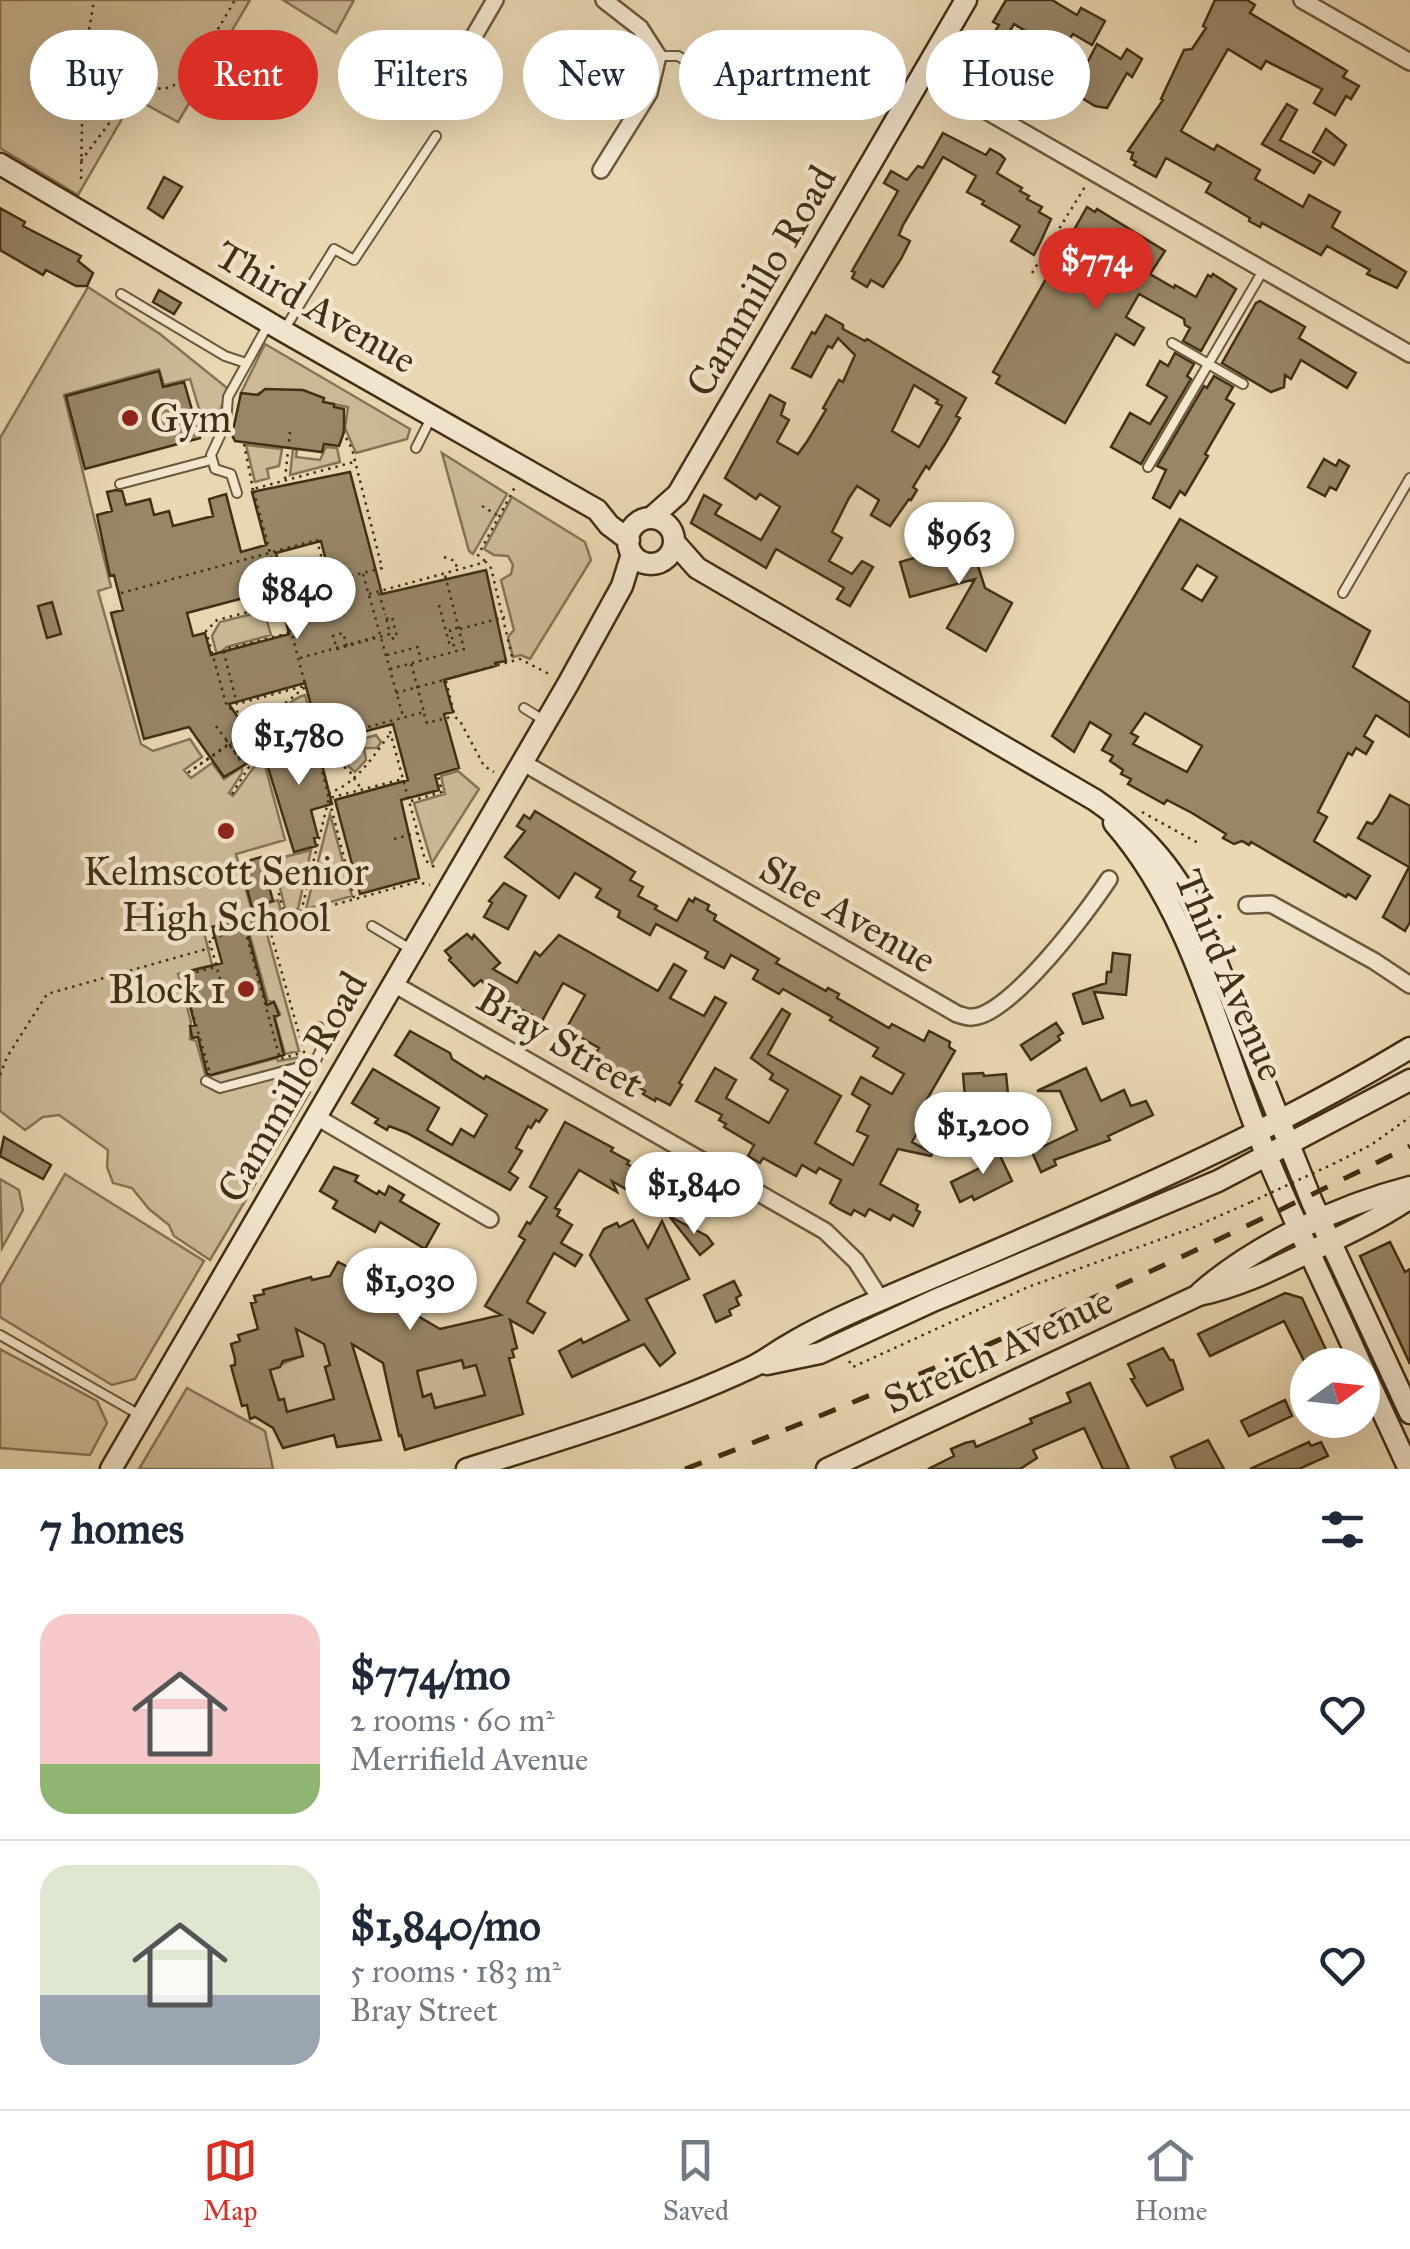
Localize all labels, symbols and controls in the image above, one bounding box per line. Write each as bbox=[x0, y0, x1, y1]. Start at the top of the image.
chip: Buy bbox=[30, 30, 158, 120]
chip: Rent bbox=[178, 30, 318, 120]
chip: Filters bbox=[338, 30, 503, 120]
chip: New bbox=[523, 30, 659, 120]
chip: Apartment bbox=[679, 30, 906, 120]
chip: House bbox=[926, 30, 1090, 120]
street label: Cammillo Road bbox=[675, 157, 847, 405]
pin: $774 bbox=[1037, 228, 1155, 313]
street label: Third Avenue bbox=[207, 230, 425, 384]
text: $774 bbox=[1061, 241, 1131, 280]
place label: Gym bbox=[150, 394, 232, 443]
marker: Gym bbox=[119, 407, 141, 429]
pin: $963 bbox=[900, 502, 1018, 587]
text: $963 bbox=[926, 515, 992, 554]
pin: $840 bbox=[238, 557, 356, 642]
text: $840 bbox=[261, 570, 333, 609]
pin: $1,780 bbox=[218, 703, 380, 788]
text: $1,780 bbox=[254, 716, 344, 755]
marker: Kelmscott Senior High School bbox=[215, 820, 237, 842]
street label: Slee Avenue bbox=[751, 844, 945, 984]
place label: Kelmscott Senior High School bbox=[83, 847, 369, 942]
street label: Third Avenue bbox=[1164, 862, 1296, 1088]
street label: Cammillo Road bbox=[206, 963, 378, 1211]
place label: Block 1 bbox=[109, 965, 226, 1014]
street label: Bray Street bbox=[468, 974, 652, 1108]
marker: Block 1 bbox=[235, 978, 257, 1000]
pin: $1,200 bbox=[902, 1092, 1064, 1177]
text: $1,200 bbox=[936, 1105, 1030, 1144]
pin: $1,840 bbox=[613, 1152, 775, 1237]
text: $1,840 bbox=[647, 1165, 741, 1204]
pin: $1,030 bbox=[329, 1248, 491, 1333]
text: $1,030 bbox=[365, 1261, 455, 1300]
street label: Streich Avenue bbox=[876, 1276, 1120, 1424]
north arrow bbox=[1290, 1348, 1380, 1438]
map controls bbox=[1290, 1348, 1380, 1438]
icon: filters bbox=[1315, 1502, 1370, 1557]
text: 7 homes bbox=[40, 1503, 184, 1555]
text: $774/mo bbox=[350, 1649, 510, 1701]
icon: home bbox=[120, 1654, 240, 1774]
icon: heart bbox=[1315, 1687, 1370, 1742]
text: 2 rooms · 60 m² bbox=[350, 1701, 555, 1740]
text: Merrifield Avenue bbox=[350, 1740, 588, 1779]
text: $1,840/mo bbox=[350, 1900, 541, 1952]
icon: home bbox=[120, 1905, 240, 2025]
icon: heart bbox=[1315, 1938, 1370, 1993]
text: 5 rooms · 183 m² bbox=[350, 1952, 561, 1991]
text: Bray Street bbox=[350, 1991, 498, 2030]
tab: Map bbox=[203, 2133, 258, 2228]
tab: Saved bbox=[663, 2133, 729, 2228]
tab: Home bbox=[1134, 2133, 1207, 2228]

